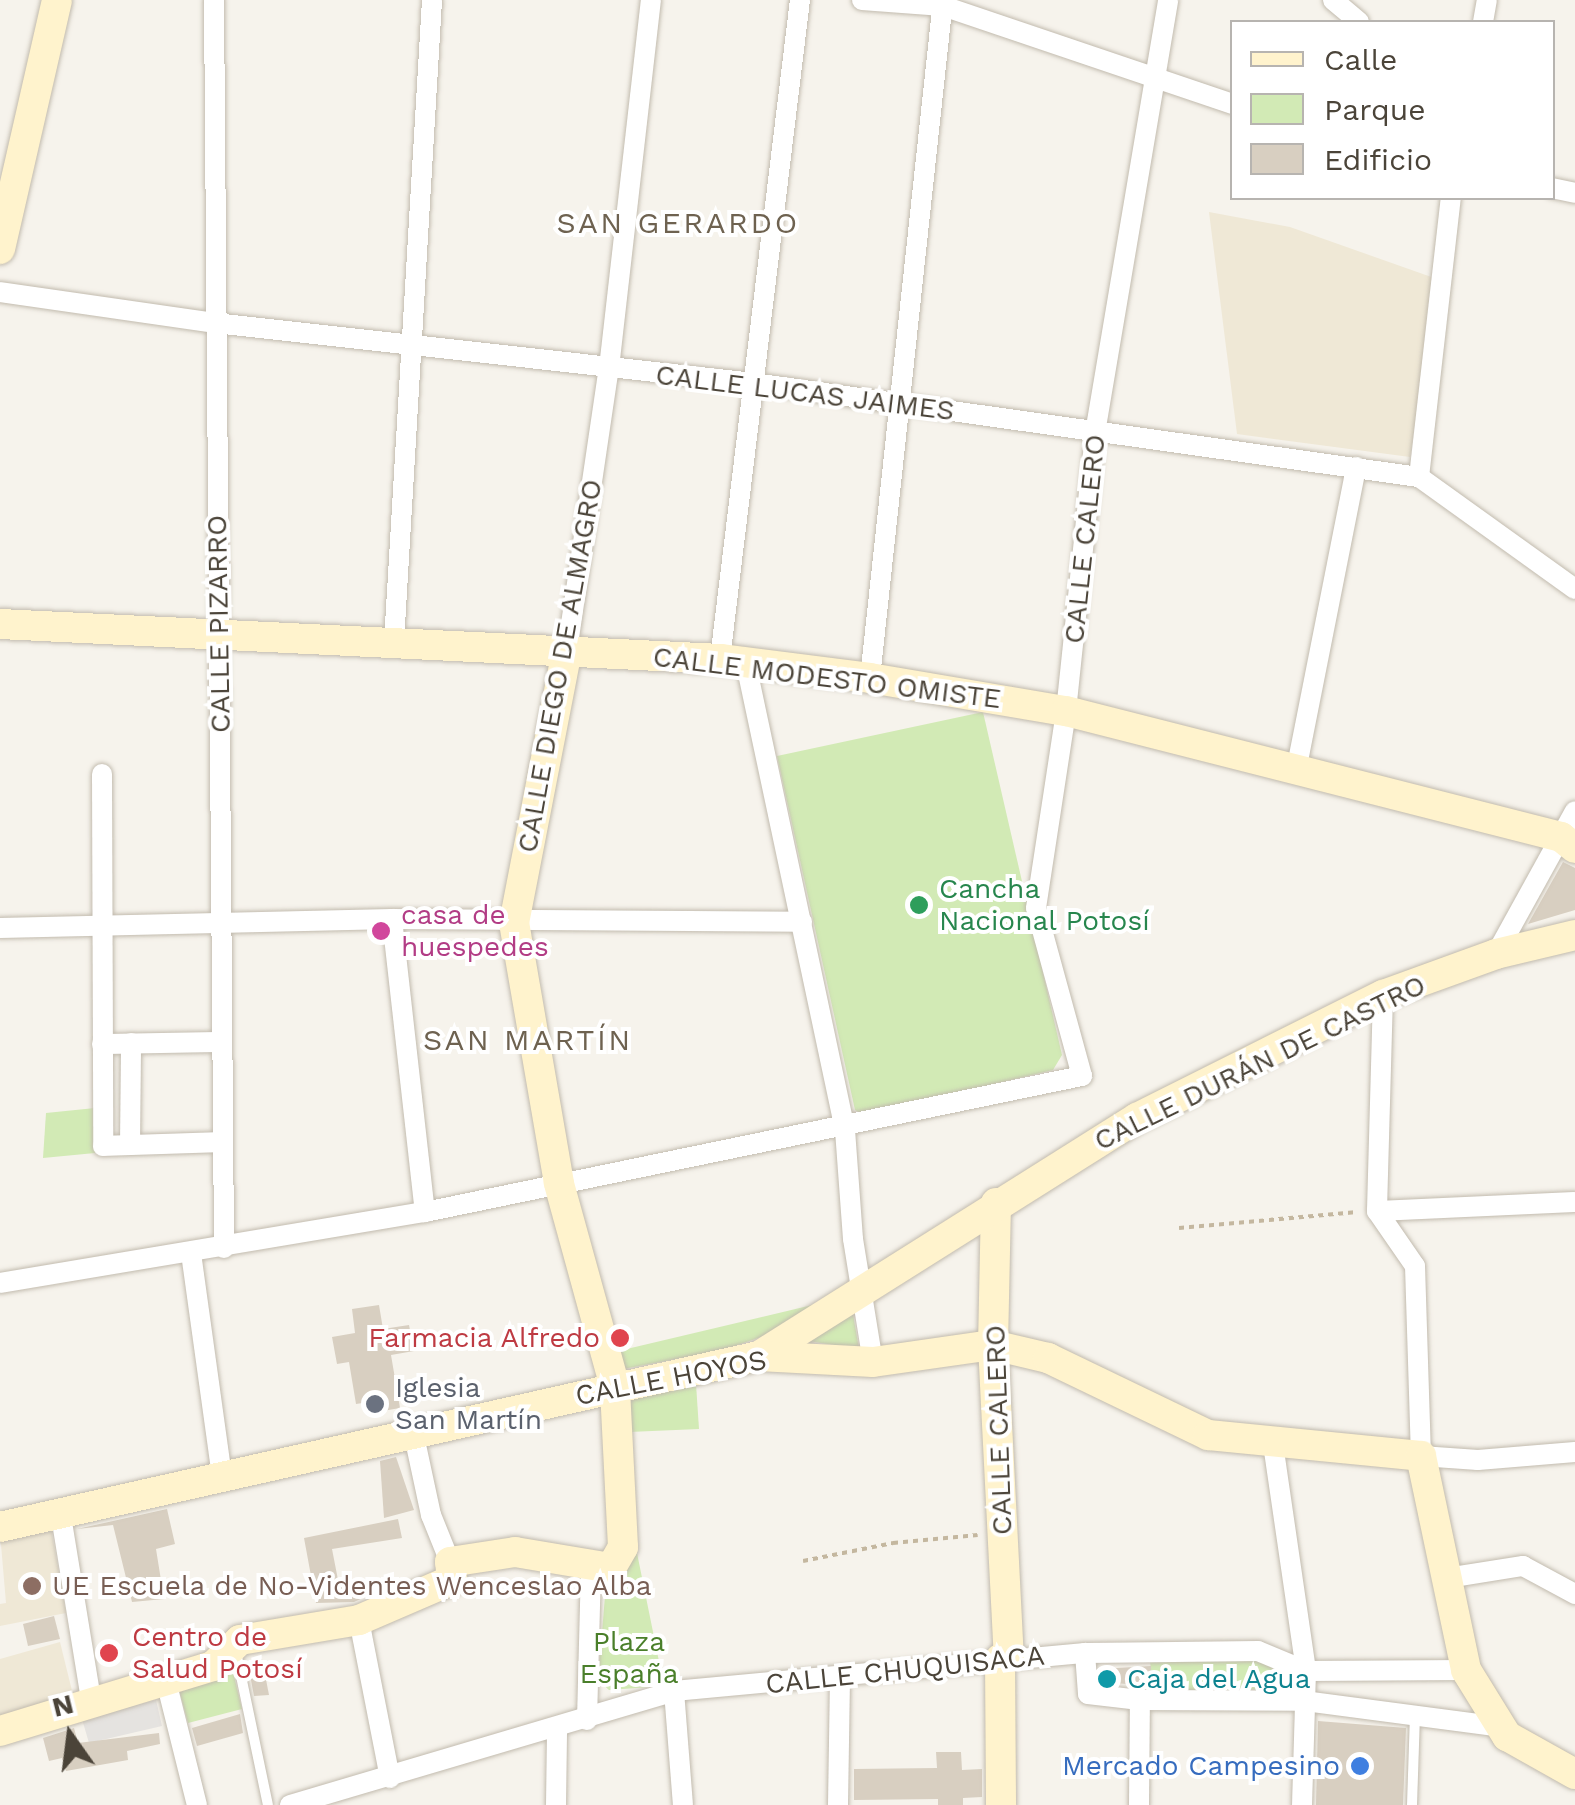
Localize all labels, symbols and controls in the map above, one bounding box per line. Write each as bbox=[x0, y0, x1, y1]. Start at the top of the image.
legend bbox=[1230, 20, 1555, 200]
text: Calle bbox=[1324, 42, 1397, 77]
text: Parque bbox=[1324, 92, 1426, 127]
text: Edificio bbox=[1324, 142, 1432, 177]
district label: SAN GERARDO bbox=[556, 205, 800, 241]
street label: CALLE LUCAS JAIMES bbox=[653, 358, 957, 428]
street label: CALLE CALERO bbox=[1057, 433, 1113, 645]
street label: CALLE DIEGO DE ALMAGRO bbox=[511, 476, 609, 856]
street label: CALLE PIZARRO bbox=[200, 515, 238, 733]
street label: CALLE MODESTO OMISTE bbox=[651, 640, 1003, 716]
place label: Cancha Nacional Potosí bbox=[939, 872, 1151, 938]
marker: Cancha Nacional Potosí bbox=[908, 894, 930, 916]
place label: casa de huespedes bbox=[401, 898, 549, 964]
marker: casa de huespedes bbox=[370, 920, 392, 942]
street label: CALLE DURÁN DE CASTRO bbox=[1089, 968, 1431, 1158]
district label: SAN MARTÍN bbox=[423, 1022, 633, 1058]
place label: Farmacia Alfredo bbox=[366, 1321, 600, 1355]
street label: CALLE CALERO bbox=[979, 1324, 1019, 1536]
marker: Farmacia Alfredo bbox=[609, 1327, 631, 1349]
street label: CALLE HOYOS bbox=[573, 1343, 769, 1413]
place label: Iglesia San Martín bbox=[395, 1371, 542, 1437]
marker: Iglesia San Martín bbox=[364, 1393, 386, 1415]
place label: UE Escuela de No-Videntes Wenceslao Alba bbox=[52, 1569, 654, 1603]
marker: UE Escuela de No-Videntes Wenceslao Alba bbox=[21, 1575, 43, 1597]
place label: Centro de Salud Potosí bbox=[132, 1620, 303, 1686]
park label: Plaza España bbox=[579, 1625, 679, 1691]
street label: CALLE CHUQUISACA bbox=[764, 1639, 1046, 1701]
marker: Centro de Salud Potosí bbox=[96, 1640, 122, 1666]
place label: Caja del Agua bbox=[1127, 1662, 1313, 1696]
marker: Caja del Agua bbox=[1096, 1668, 1118, 1690]
north arrow bbox=[20, 1685, 120, 1785]
text: N bbox=[49, 1687, 77, 1724]
place label: Mercado Campesino bbox=[1062, 1749, 1340, 1783]
marker: Mercado Campesino bbox=[1349, 1755, 1371, 1777]

